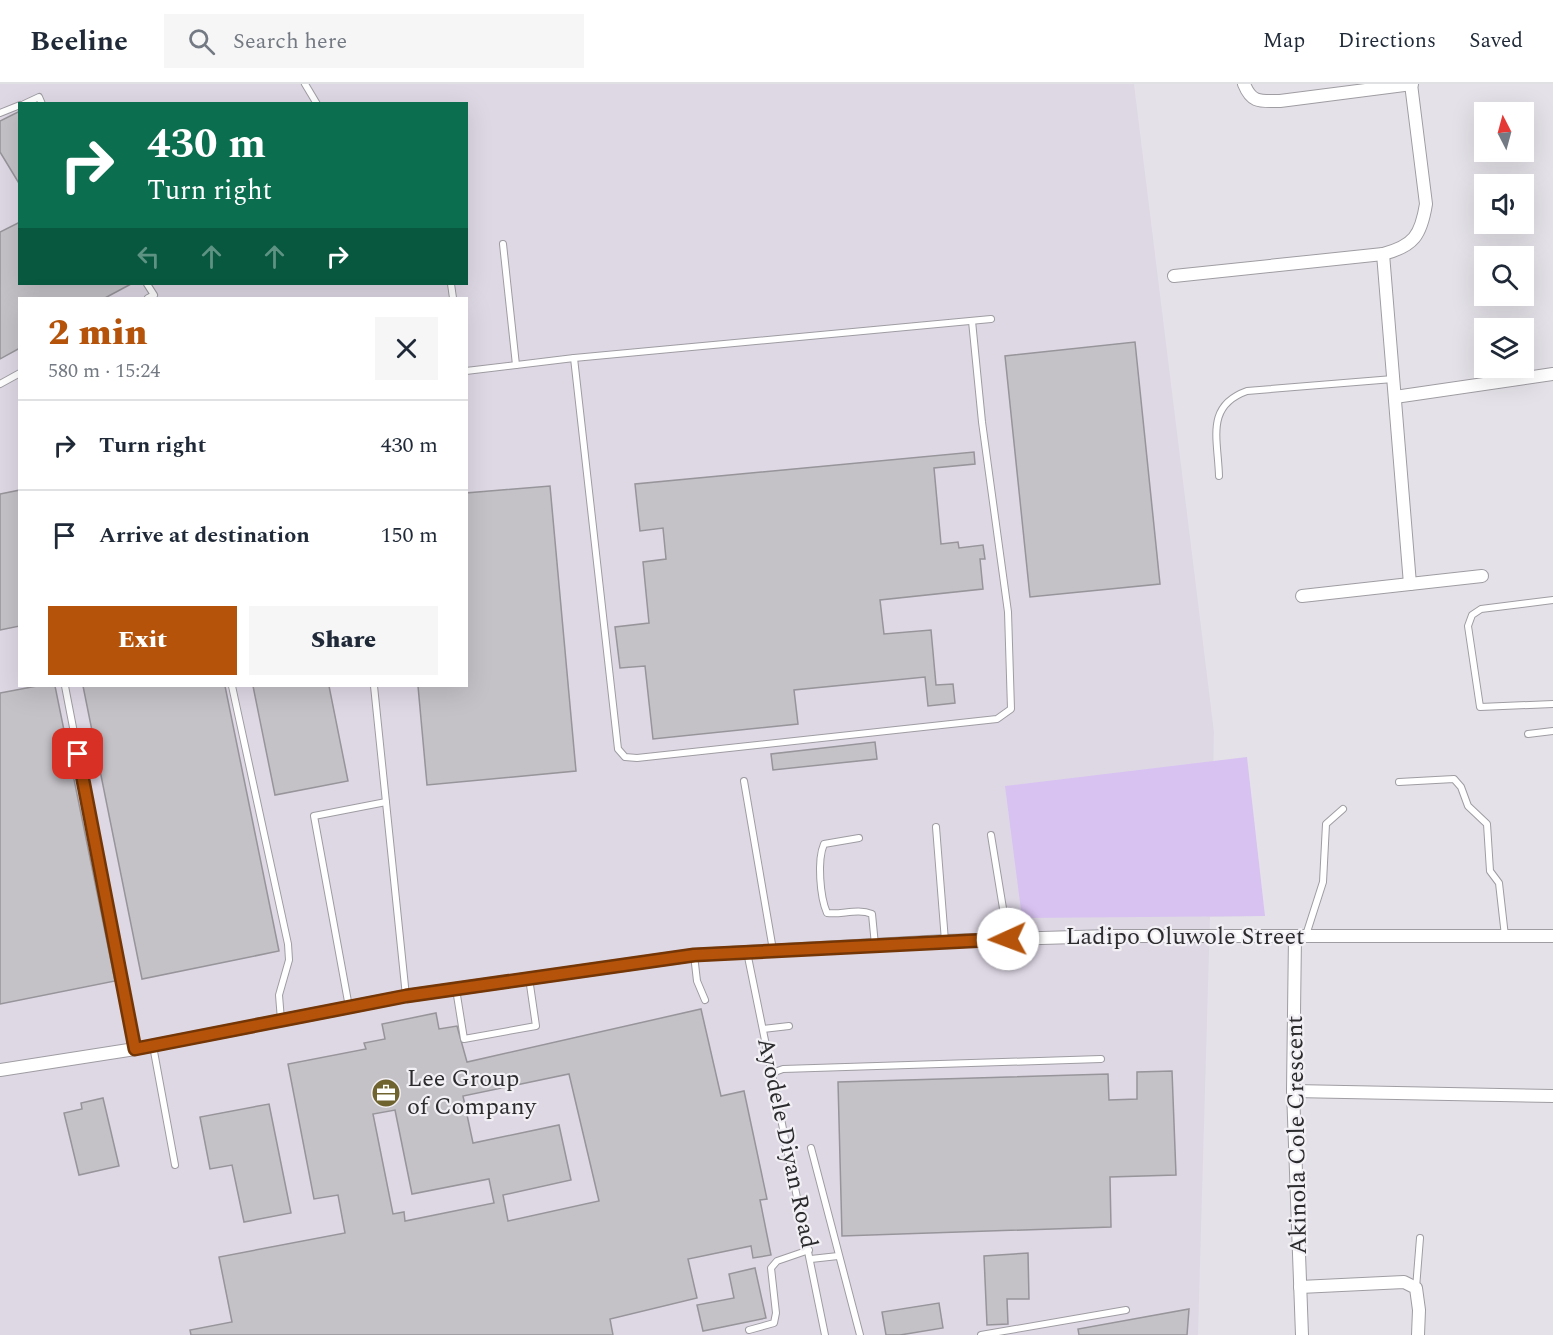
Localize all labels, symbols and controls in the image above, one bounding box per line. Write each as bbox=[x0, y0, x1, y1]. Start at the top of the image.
search box bbox=[164, 14, 584, 68]
text: Beeline bbox=[30, 20, 128, 63]
icon: search bbox=[185, 25, 218, 58]
text: Search here bbox=[233, 25, 347, 58]
text: Map bbox=[1263, 25, 1305, 57]
text: Directions bbox=[1338, 25, 1436, 57]
text: Saved bbox=[1469, 25, 1523, 57]
north arrow bbox=[1474, 102, 1534, 162]
map controls bbox=[1474, 102, 1534, 378]
text: 430 m bbox=[147, 113, 266, 176]
icon: right bbox=[48, 126, 126, 204]
text: Turn right bbox=[147, 170, 272, 212]
button: sound bbox=[1474, 174, 1534, 234]
icon: left bbox=[132, 240, 165, 273]
icon: ahead bbox=[195, 240, 228, 273]
icon: ahead bbox=[258, 240, 291, 273]
icon: right bbox=[321, 240, 354, 273]
button: search bbox=[1474, 246, 1534, 306]
text: 2 min bbox=[48, 306, 148, 361]
button: close bbox=[375, 317, 438, 380]
button: layers bbox=[1474, 318, 1534, 378]
text: 580 m · 15:24 bbox=[48, 356, 160, 386]
icon: right bbox=[48, 429, 81, 462]
text: Turn right bbox=[99, 429, 206, 462]
text: 430 m bbox=[381, 429, 438, 462]
icon: arrive bbox=[48, 519, 81, 552]
text: Arrive at destination bbox=[99, 519, 310, 552]
text: 150 m bbox=[381, 519, 438, 552]
button: Exit bbox=[48, 606, 237, 675]
button: Share bbox=[249, 606, 438, 675]
pin bbox=[52, 728, 103, 779]
icon: arrive bbox=[61, 737, 94, 770]
position arrow bbox=[976, 907, 1040, 971]
street label: Ladipo Oluwole Street bbox=[1065, 919, 1305, 955]
street label: Akinola Cole Crescent bbox=[1277, 1015, 1317, 1255]
street label: Ayodele Diyan Road bbox=[747, 1034, 827, 1252]
place label: Lee Group of Company bbox=[407, 1061, 537, 1125]
office icon: Lee Group of Company bbox=[370, 1077, 402, 1109]

